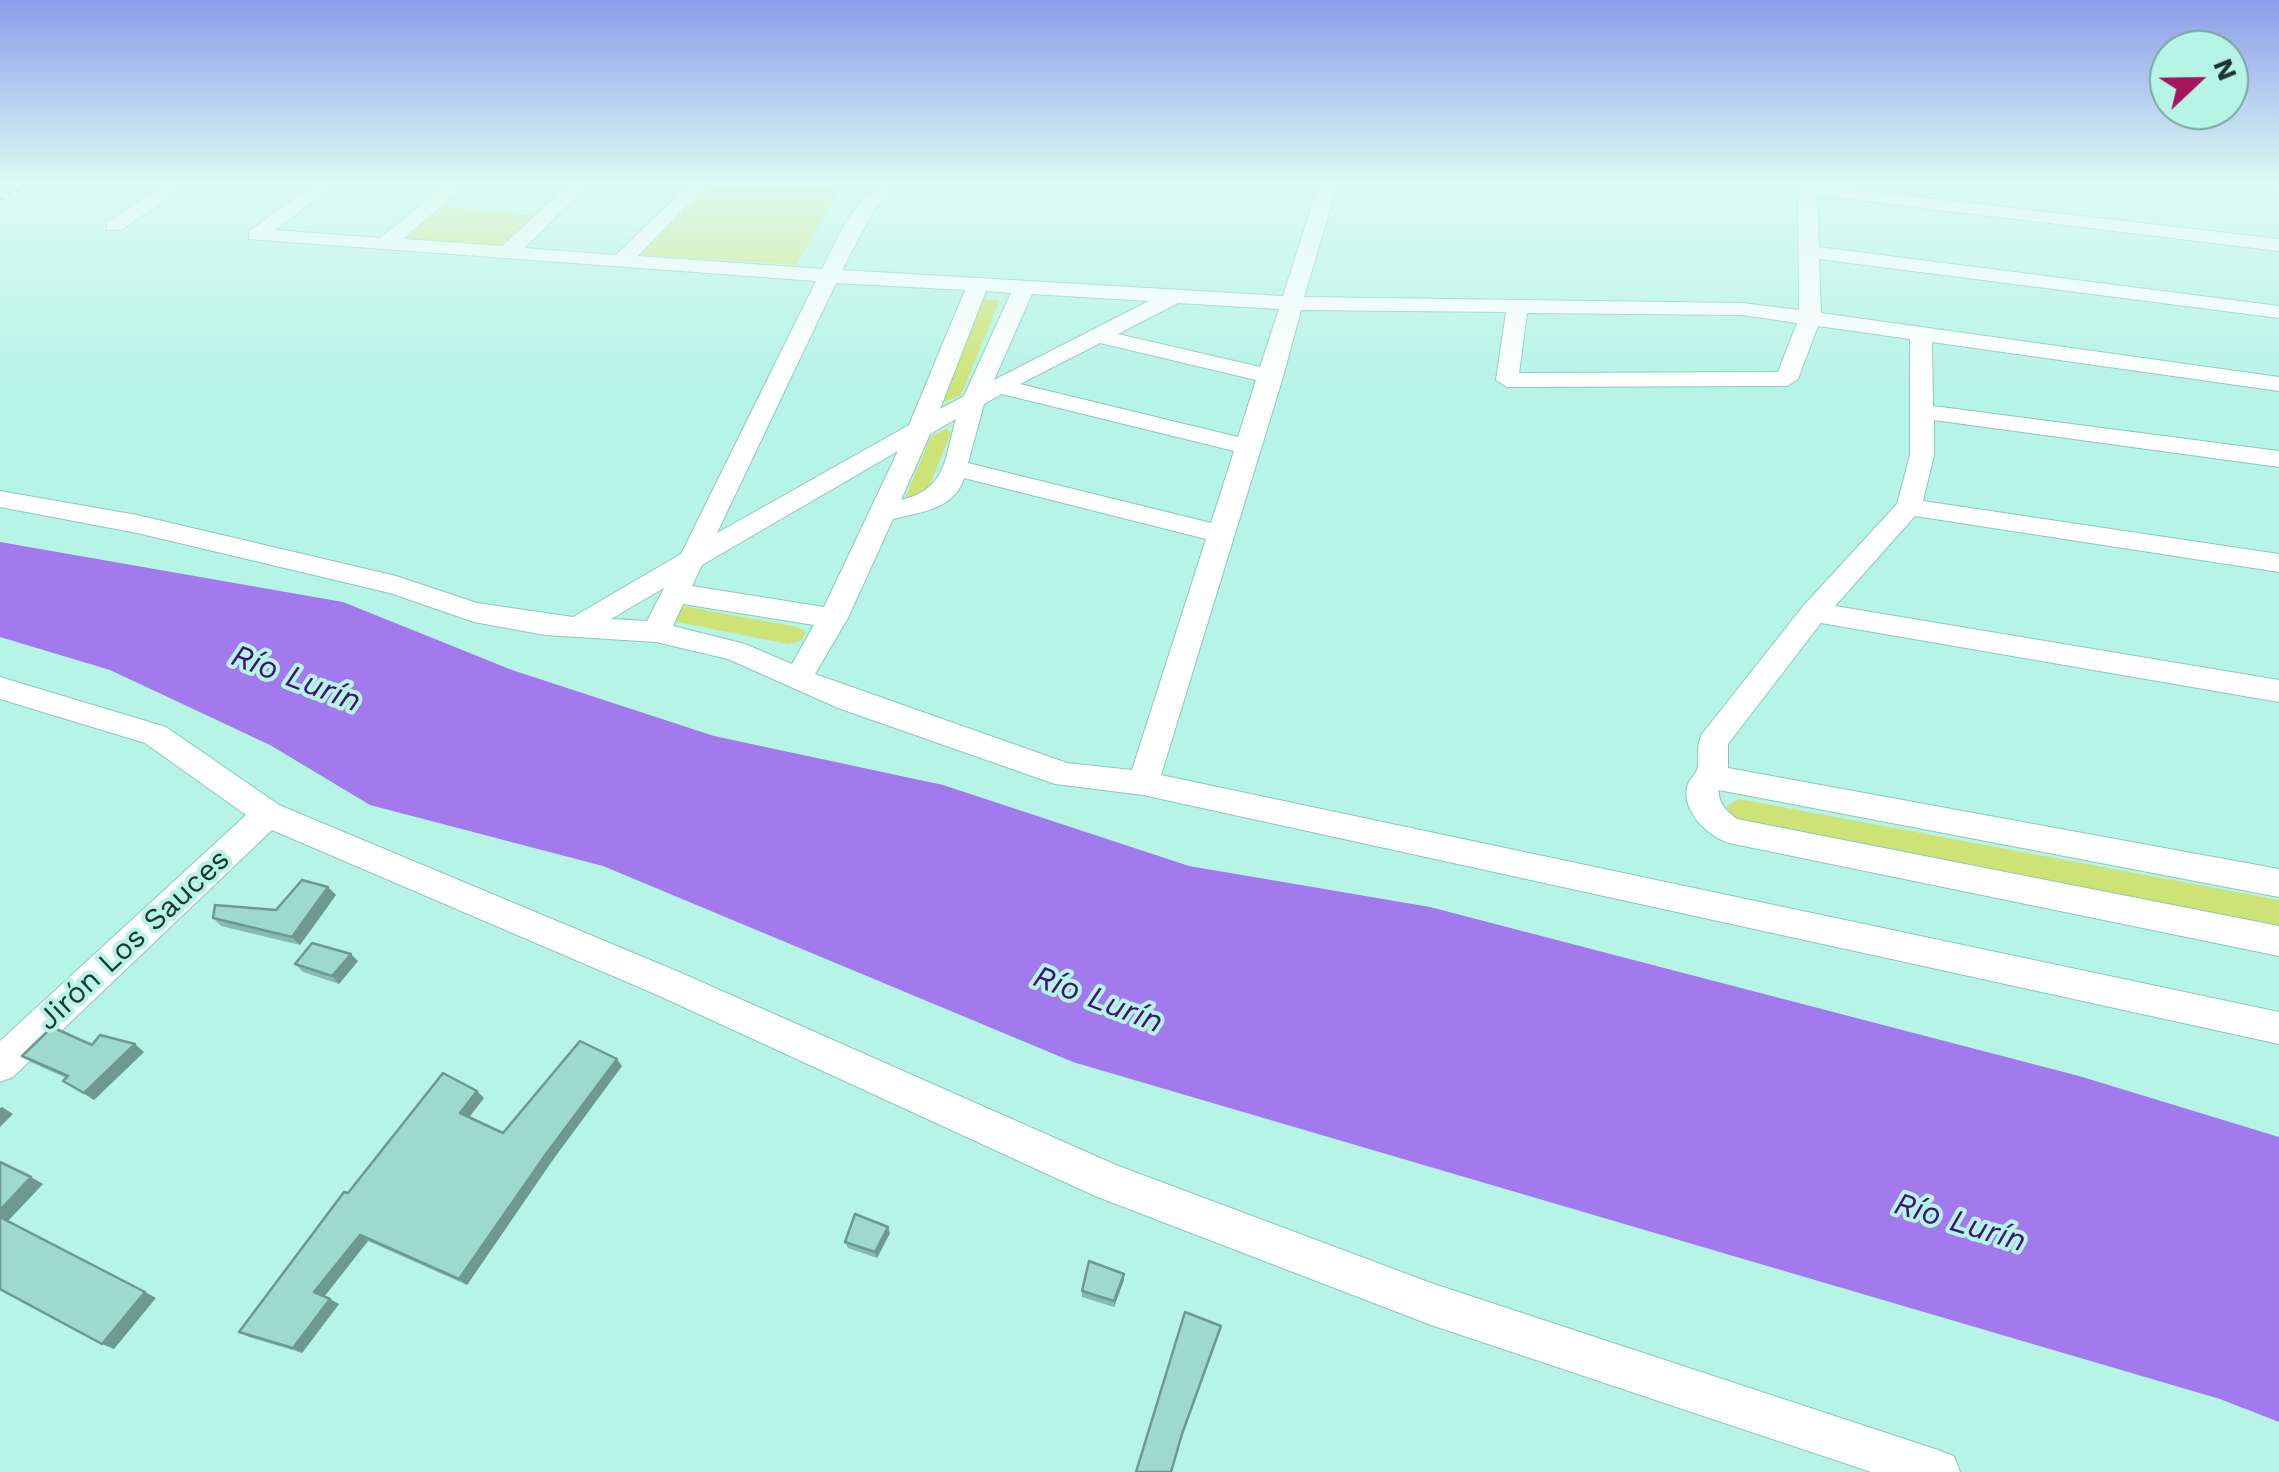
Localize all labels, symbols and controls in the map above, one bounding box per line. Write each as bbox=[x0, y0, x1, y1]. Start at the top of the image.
north arrow bbox=[2149, 30, 2249, 130]
text: N bbox=[2206, 54, 2245, 85]
water label: Río Lurín bbox=[226, 637, 366, 721]
street label: Jirón Los Sauces bbox=[31, 842, 237, 1038]
water label: Río Lurín bbox=[1028, 958, 1168, 1042]
water label: Río Lurín bbox=[1890, 1185, 2030, 1261]

